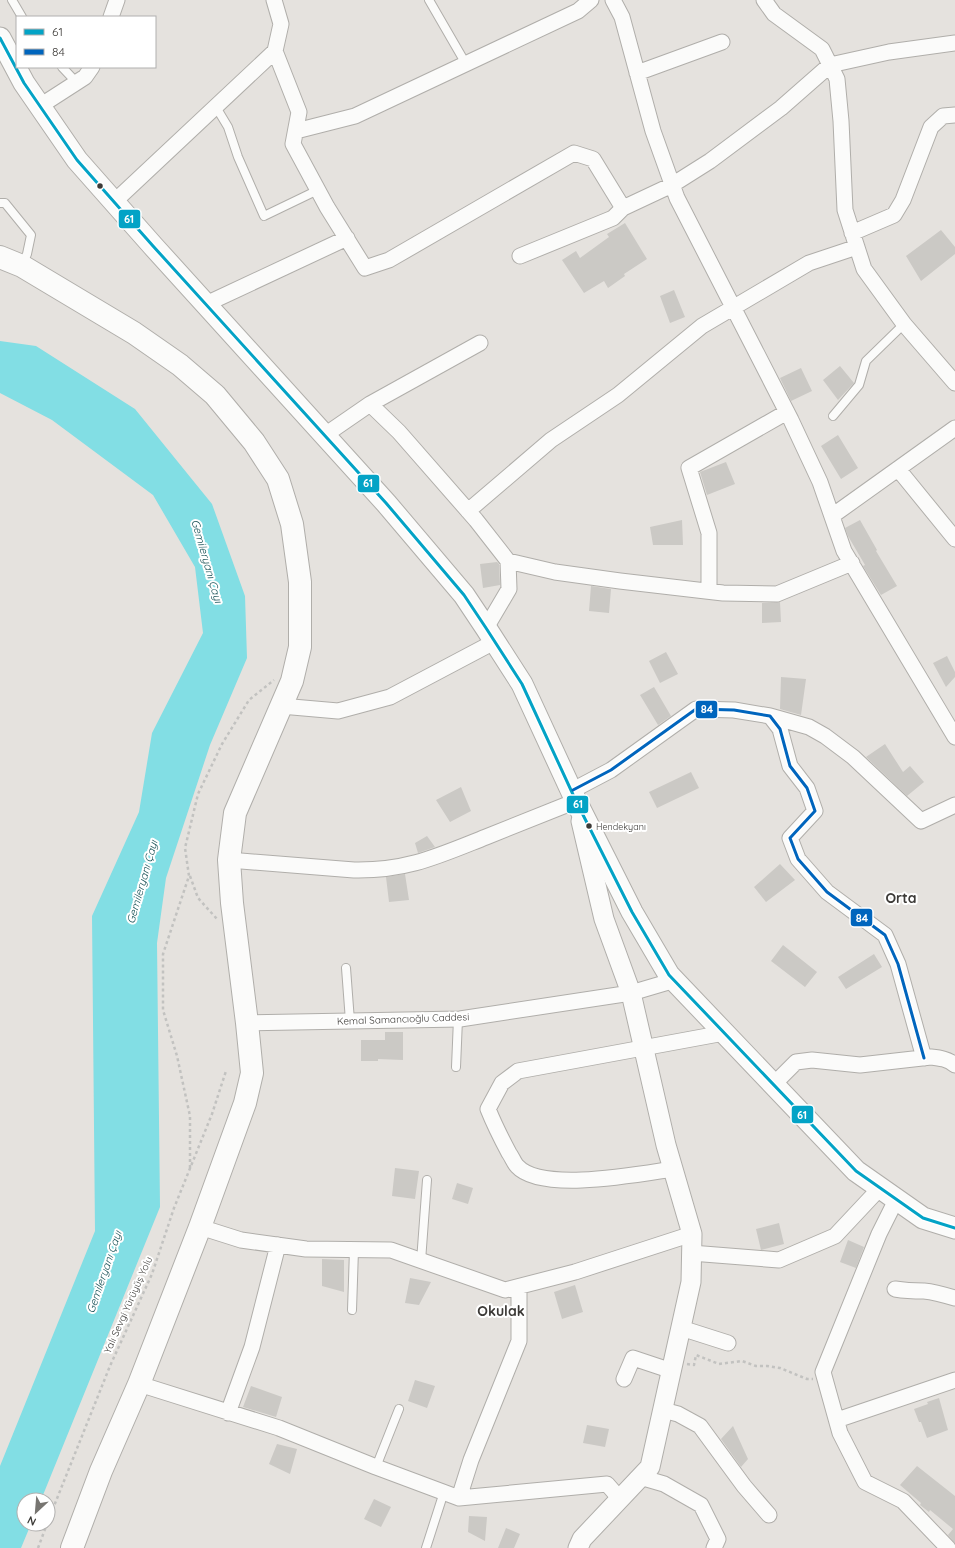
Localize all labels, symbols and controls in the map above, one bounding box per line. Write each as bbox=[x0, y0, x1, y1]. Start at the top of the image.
legend bbox=[16, 16, 156, 68]
text: 61 bbox=[52, 24, 63, 39]
text: 84 bbox=[52, 44, 65, 59]
unlabelled marker bbox=[95, 181, 105, 191]
line badge: 61 bbox=[118, 209, 141, 229]
text: 61 bbox=[124, 212, 134, 226]
line badge: 61 bbox=[357, 474, 380, 493]
text: 61 bbox=[363, 476, 373, 490]
water label: Gemileryanı Çayı bbox=[188, 518, 226, 605]
line badge: 84 bbox=[695, 700, 718, 719]
text: 84 bbox=[701, 702, 714, 716]
line badge: 61 bbox=[566, 795, 589, 814]
text: 61 bbox=[573, 797, 583, 811]
marker: Hendekyanı bbox=[584, 821, 594, 831]
place label: Hendekyanı bbox=[596, 821, 646, 832]
water label: Gemileryanı Çayı bbox=[123, 838, 161, 925]
district label: Orta bbox=[885, 889, 917, 907]
line badge: 84 bbox=[850, 908, 873, 927]
text: 84 bbox=[856, 911, 869, 925]
street label: Kemal Samancıoğlu Caddesi bbox=[337, 1010, 469, 1028]
line badge: 61 bbox=[791, 1105, 814, 1124]
text: 61 bbox=[797, 1108, 807, 1122]
water label: Gemileryanı Çayı bbox=[83, 1228, 125, 1315]
street label: Yalı Sevgi Yürüyüş Yolu bbox=[101, 1255, 155, 1355]
district label: Okulak bbox=[477, 1302, 525, 1320]
north arrow bbox=[16, 1492, 56, 1532]
text: N bbox=[25, 1513, 38, 1529]

